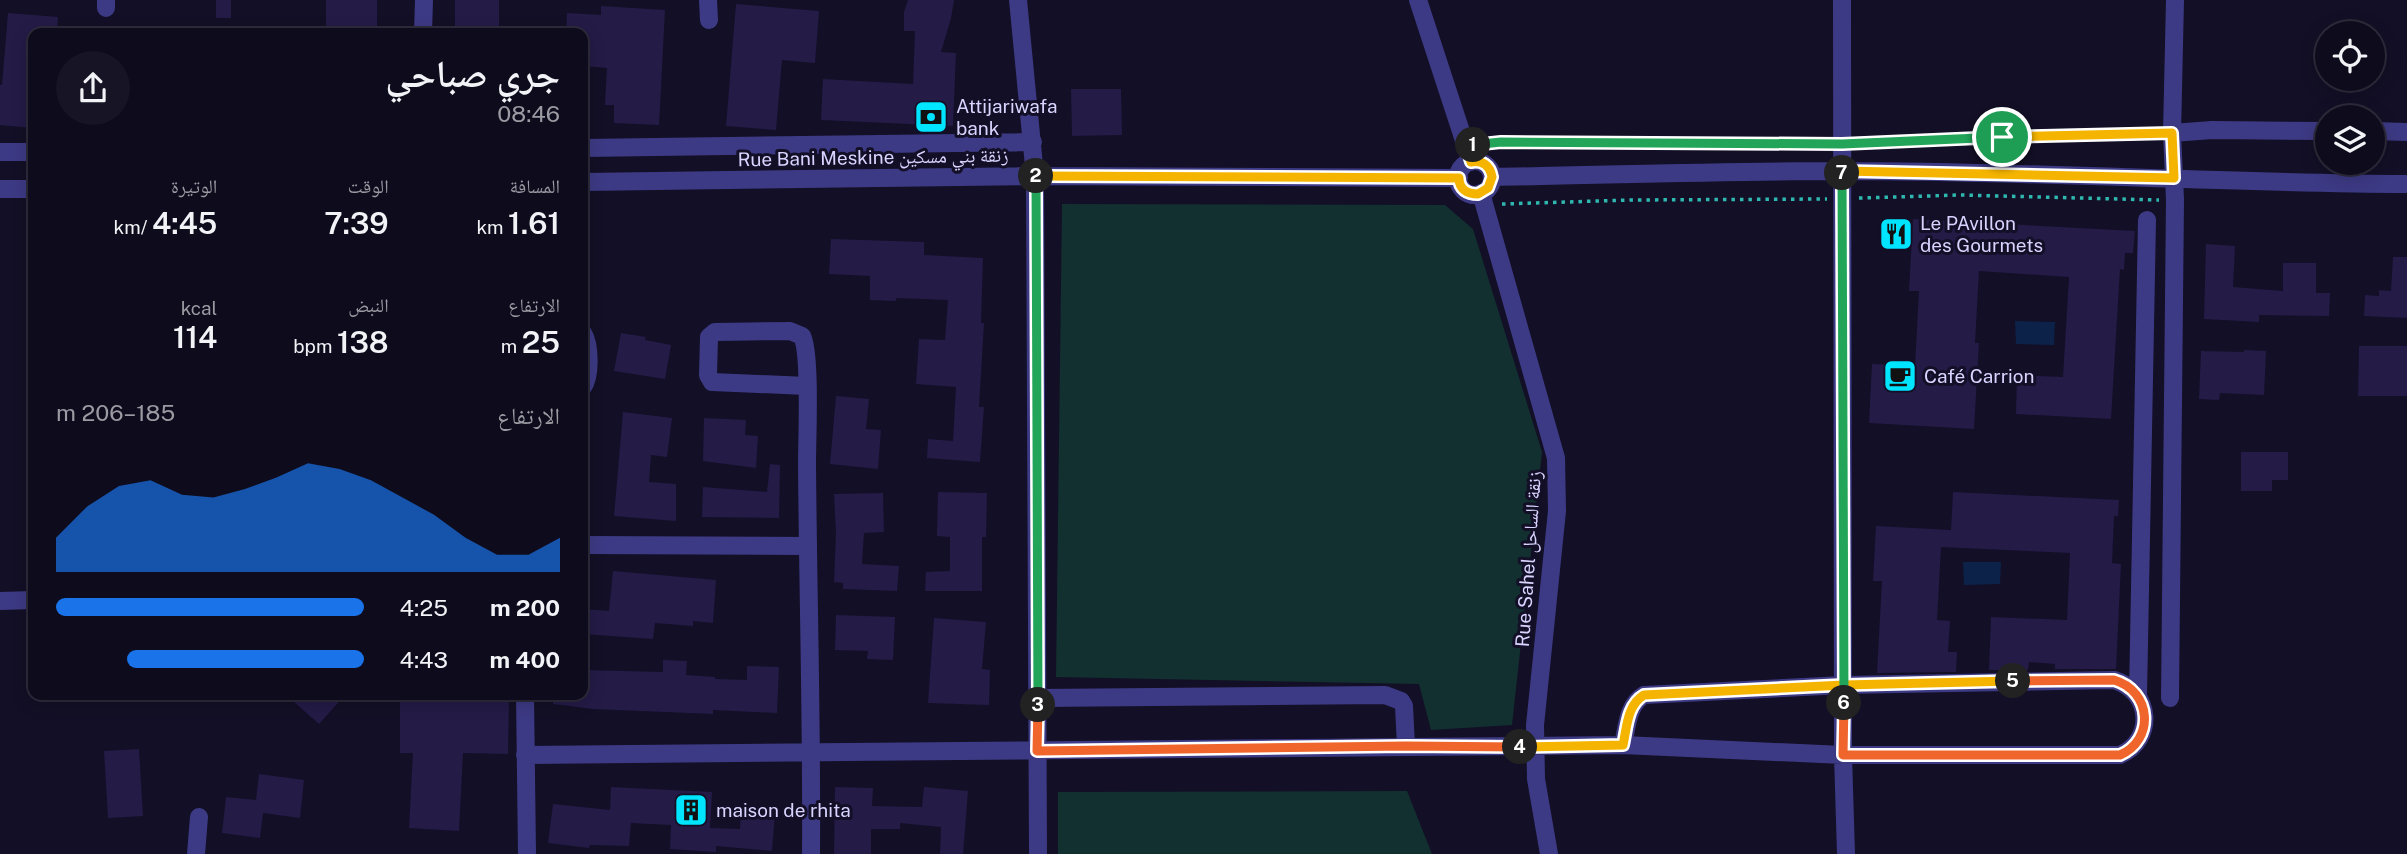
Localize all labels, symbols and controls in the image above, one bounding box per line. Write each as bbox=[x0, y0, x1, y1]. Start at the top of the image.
map controls bbox=[2315, 21, 2385, 175]
button: locate bbox=[2315, 21, 2385, 91]
button: share bbox=[56, 51, 130, 125]
text: جري صباحي bbox=[385, 51, 560, 96]
place label: Attijariwafa bank bbox=[956, 95, 1058, 139]
bank icon: Attijariwafa bank bbox=[912, 98, 950, 136]
text: 08:46 bbox=[497, 100, 560, 127]
button: layers bbox=[2315, 105, 2385, 175]
pin bbox=[1972, 107, 2032, 167]
icon: arrive bbox=[1983, 118, 2021, 156]
pin: 1 bbox=[1456, 128, 1490, 162]
text: 1 bbox=[1468, 133, 1477, 155]
street label: Rue Bani Meskine زنقة بني مسكين bbox=[737, 144, 1009, 175]
pin: 7 bbox=[1825, 156, 1860, 190]
pin: 2 bbox=[1018, 158, 1054, 194]
text: 7 bbox=[1836, 161, 1847, 183]
text: 2 bbox=[1029, 164, 1042, 186]
text: الوتيرة bbox=[171, 175, 217, 197]
text: الوقت bbox=[348, 175, 389, 197]
text: المسافة bbox=[510, 175, 560, 197]
text: 4:45 bbox=[152, 205, 217, 241]
text: 7:39 bbox=[324, 205, 389, 241]
text: 1.61 bbox=[508, 205, 560, 241]
place label: Le PAvillon des Gourmets bbox=[1920, 212, 2043, 256]
restaurant icon: Le PAvillon des Gourmets bbox=[1877, 215, 1915, 253]
text: /km bbox=[114, 216, 152, 238]
text: km bbox=[476, 216, 508, 238]
text: النبض bbox=[348, 294, 389, 316]
text: الارتفاع bbox=[508, 294, 560, 316]
text: kcal bbox=[181, 297, 217, 319]
text: 114 bbox=[173, 319, 217, 355]
text: 138 bbox=[337, 324, 389, 360]
text: 25 bbox=[522, 324, 560, 360]
text: bpm bbox=[293, 335, 337, 357]
text: m bbox=[501, 335, 522, 357]
cafe icon: Café Carrion bbox=[1881, 357, 1919, 395]
place label: Café Carrion bbox=[1924, 365, 2035, 387]
text: 185–206 m bbox=[56, 399, 175, 426]
text: الارتفاع bbox=[497, 402, 560, 429]
street label: Rue Sahel زنقة الساحل bbox=[1511, 470, 1546, 648]
text: 4:25 bbox=[399, 594, 448, 621]
text: 200 m bbox=[490, 594, 560, 621]
text: 4:43 bbox=[400, 646, 448, 673]
text: 400 m bbox=[490, 646, 560, 673]
pin: 5 bbox=[1996, 664, 2030, 698]
text: 5 bbox=[2006, 669, 2019, 691]
pin: 6 bbox=[1826, 686, 1862, 720]
pin: 3 bbox=[1020, 688, 1056, 722]
text: 6 bbox=[1837, 691, 1850, 713]
text: 3 bbox=[1031, 693, 1044, 715]
pin: 4 bbox=[1502, 730, 1538, 764]
text: 4 bbox=[1513, 735, 1526, 757]
building icon: maison de rhita bbox=[672, 791, 710, 829]
place label: maison de rhita bbox=[716, 799, 851, 821]

